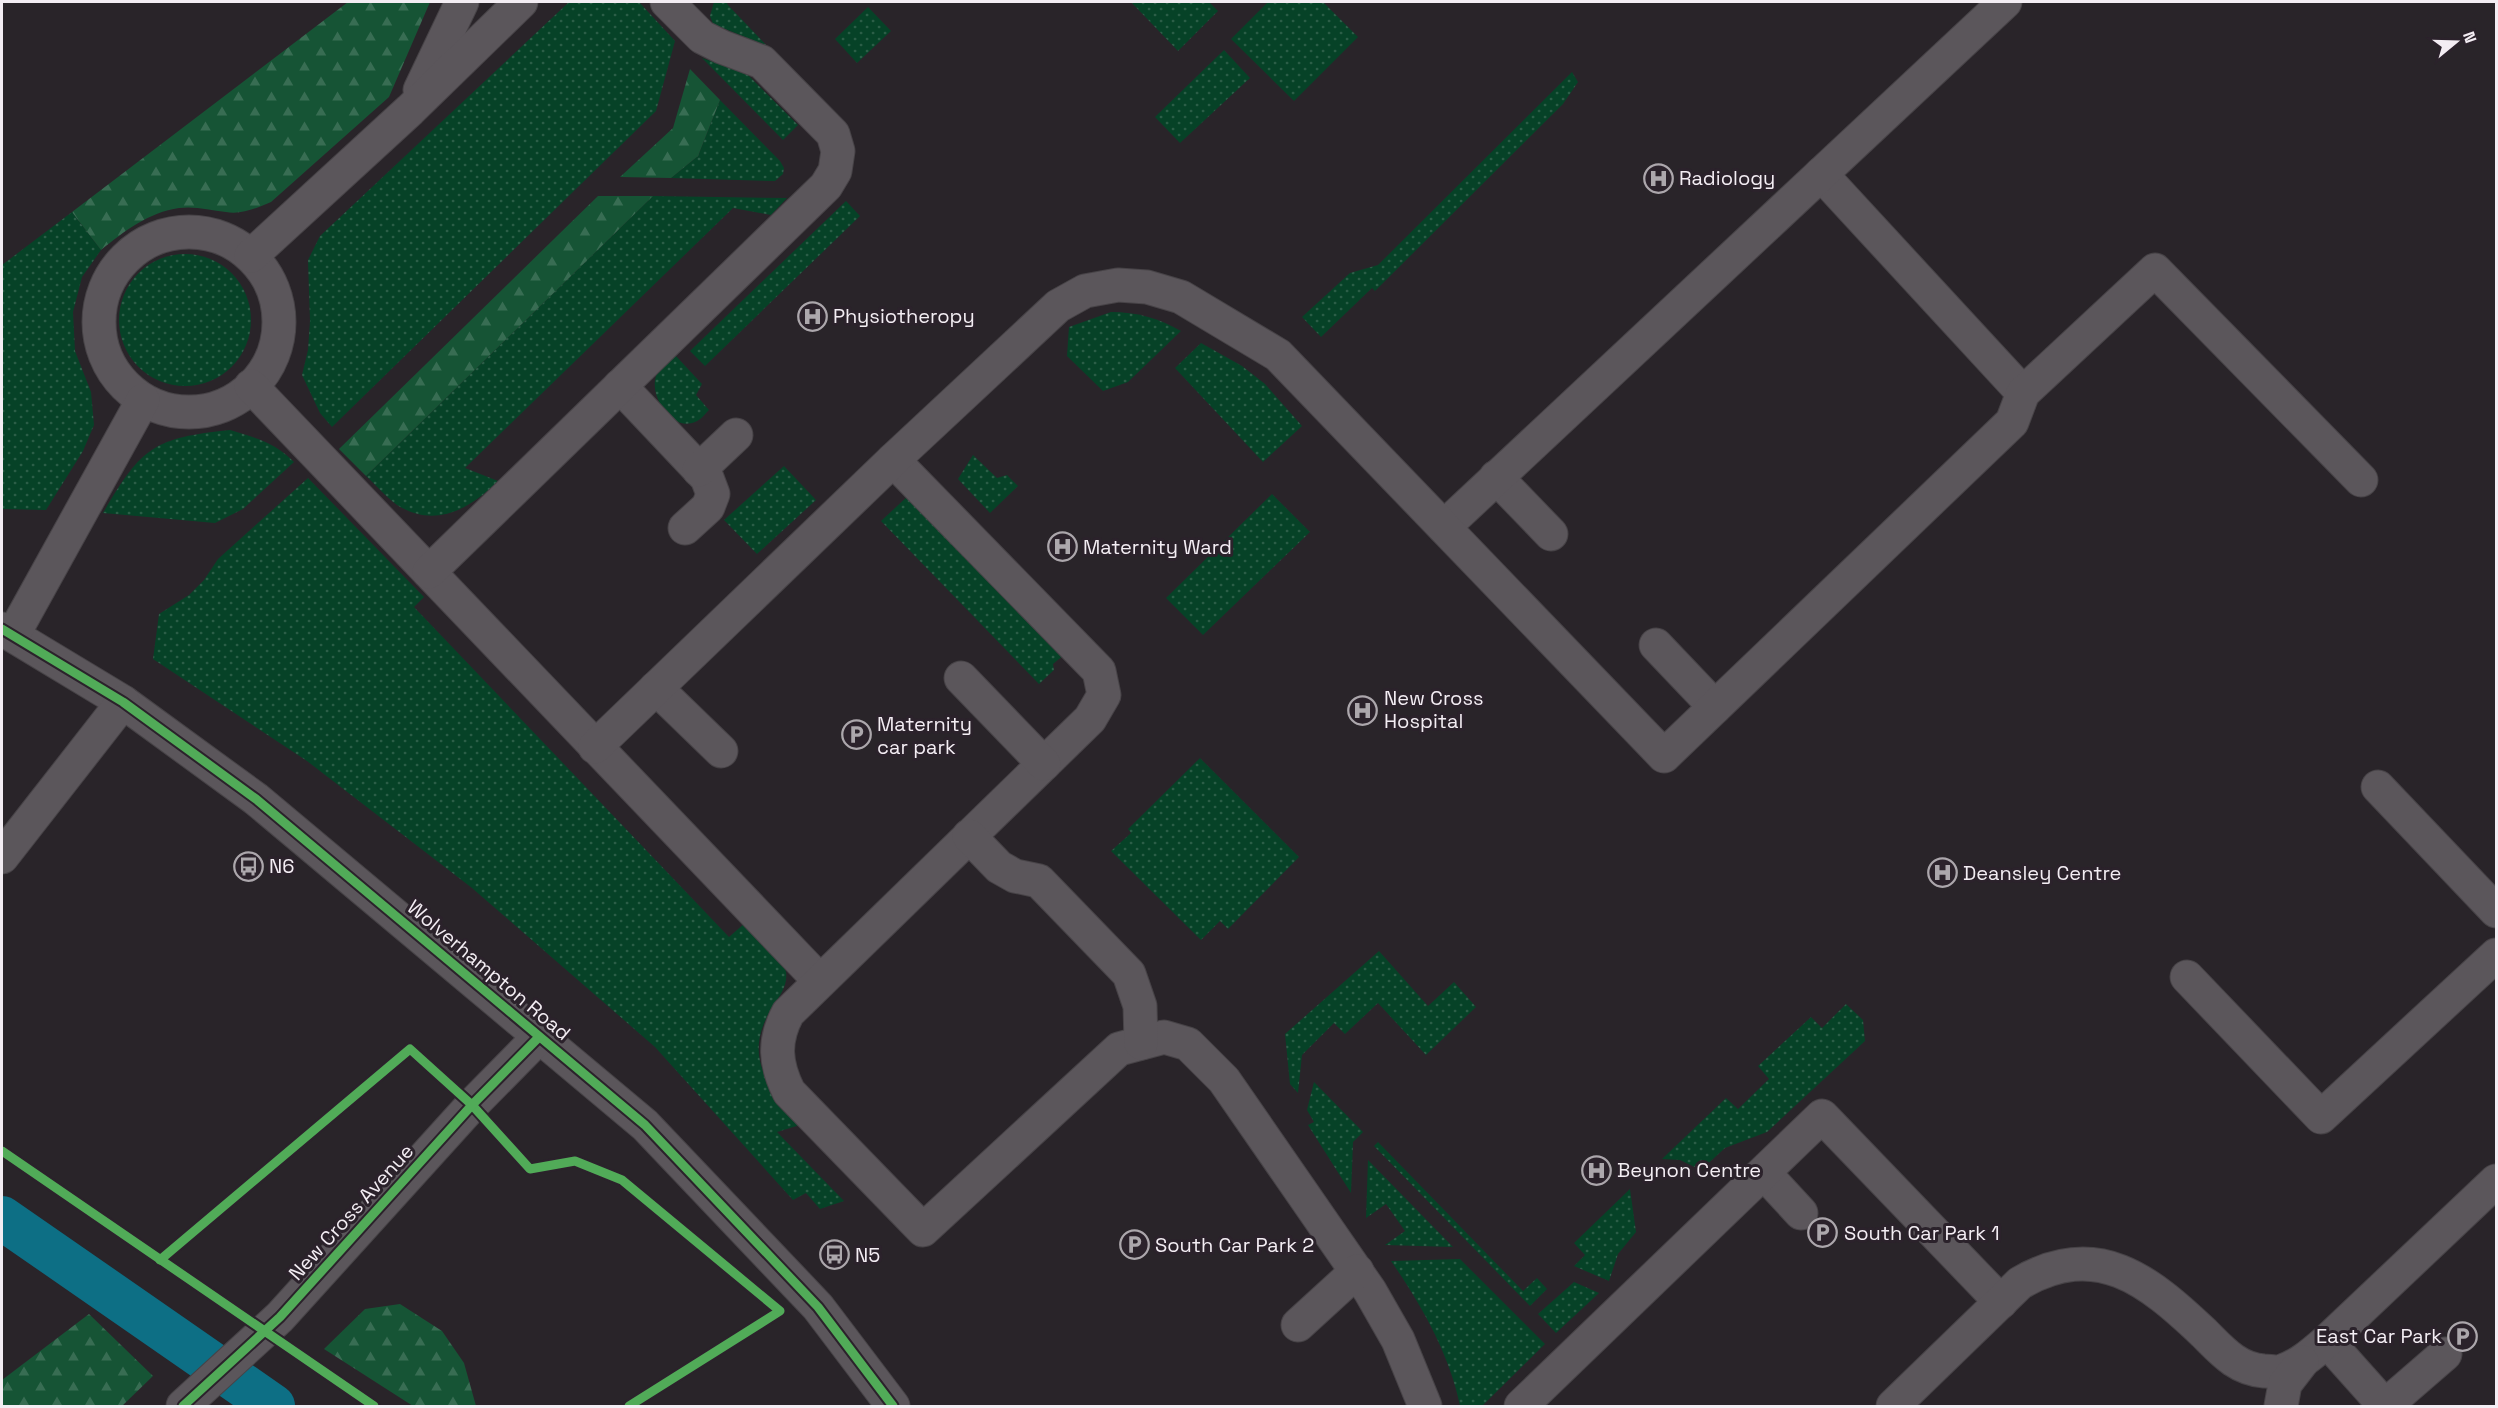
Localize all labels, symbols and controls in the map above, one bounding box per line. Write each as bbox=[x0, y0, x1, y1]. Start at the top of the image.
north arrow bbox=[2426, 12, 2486, 72]
text: N bbox=[2458, 29, 2481, 46]
hospital icon: Radiology bbox=[1642, 162, 1674, 194]
place label: Radiology bbox=[1679, 165, 1775, 191]
hospital icon: Physiotheropy bbox=[796, 300, 828, 332]
place label: Physiotheropy bbox=[833, 303, 975, 329]
hospital icon: Maternity Ward bbox=[1046, 531, 1078, 563]
place label: Maternity Ward bbox=[1083, 534, 1232, 560]
place label: New Cross Hospital bbox=[1384, 685, 1484, 734]
hospital icon: New Cross Hospital bbox=[1347, 694, 1379, 726]
place label: Maternity car park bbox=[877, 711, 972, 760]
parking icon: Maternity car park bbox=[840, 719, 872, 751]
bus stop icon: N6 bbox=[232, 850, 264, 882]
place label: N6 bbox=[269, 853, 295, 879]
hospital icon: Deansley Centre bbox=[1926, 857, 1958, 889]
place label: Deansley Centre bbox=[1963, 860, 2121, 886]
street label: Wolverhampton Road bbox=[402, 894, 576, 1046]
street label: New Cross Avenue bbox=[283, 1138, 419, 1286]
hospital icon: Beynon Centre bbox=[1580, 1154, 1612, 1186]
place label: Beynon Centre bbox=[1617, 1157, 1761, 1183]
parking icon: South Car Park 1 bbox=[1807, 1217, 1839, 1249]
place label: South Car Park 1 bbox=[1844, 1220, 2000, 1246]
parking icon: South Car Park 2 bbox=[1118, 1229, 1150, 1261]
place label: South Car Park 2 bbox=[1155, 1232, 1314, 1258]
bus stop icon: N5 bbox=[818, 1239, 850, 1271]
place label: N5 bbox=[855, 1242, 880, 1268]
parking icon: East Car Park bbox=[2447, 1320, 2479, 1352]
place label: East Car Park bbox=[2316, 1323, 2442, 1349]

